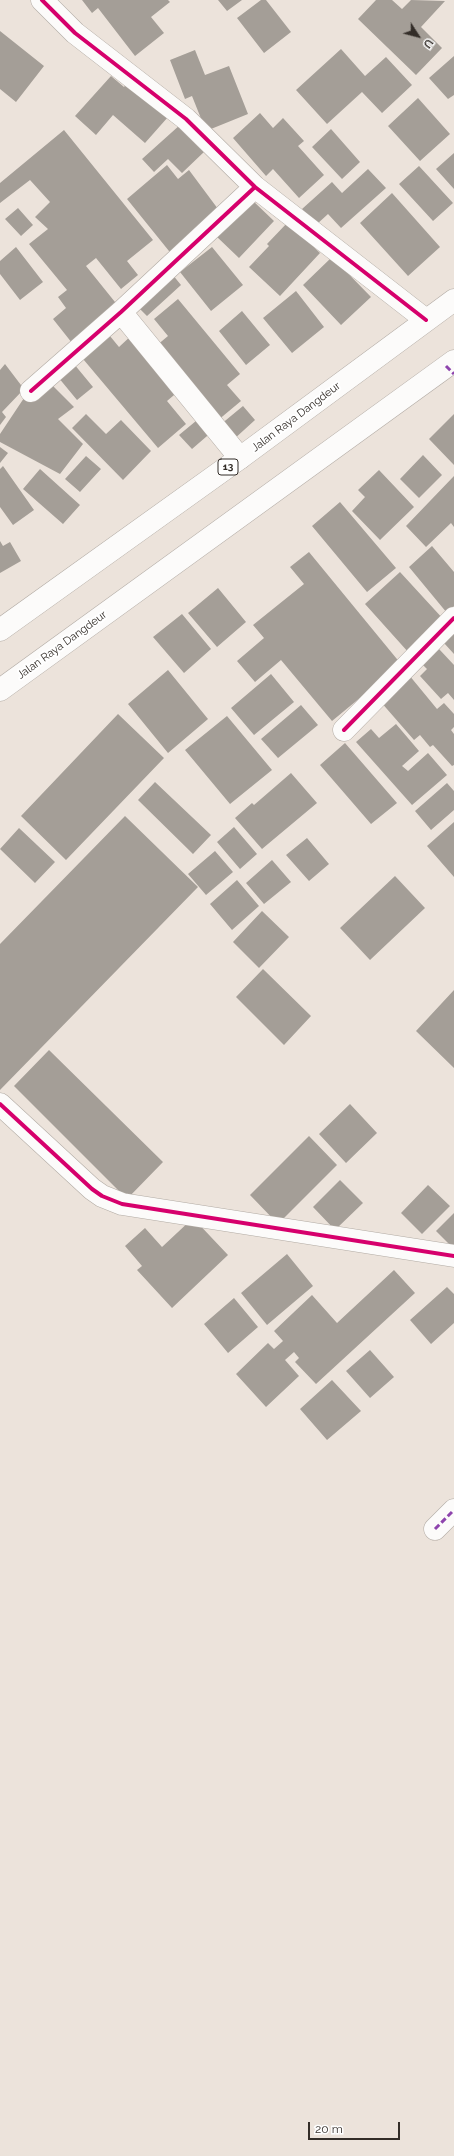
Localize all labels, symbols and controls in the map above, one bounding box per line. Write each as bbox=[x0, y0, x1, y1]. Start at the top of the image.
north arrow bbox=[398, 16, 438, 56]
text: U bbox=[420, 36, 436, 51]
street label: Jalan Raya Dangdeur bbox=[249, 379, 343, 455]
road number: 13 bbox=[218, 459, 238, 475]
street label: Jalan Raya Dangdeur bbox=[15, 608, 109, 682]
scale bar bbox=[310, 2114, 402, 2140]
text: 20 m bbox=[315, 2122, 343, 2136]

